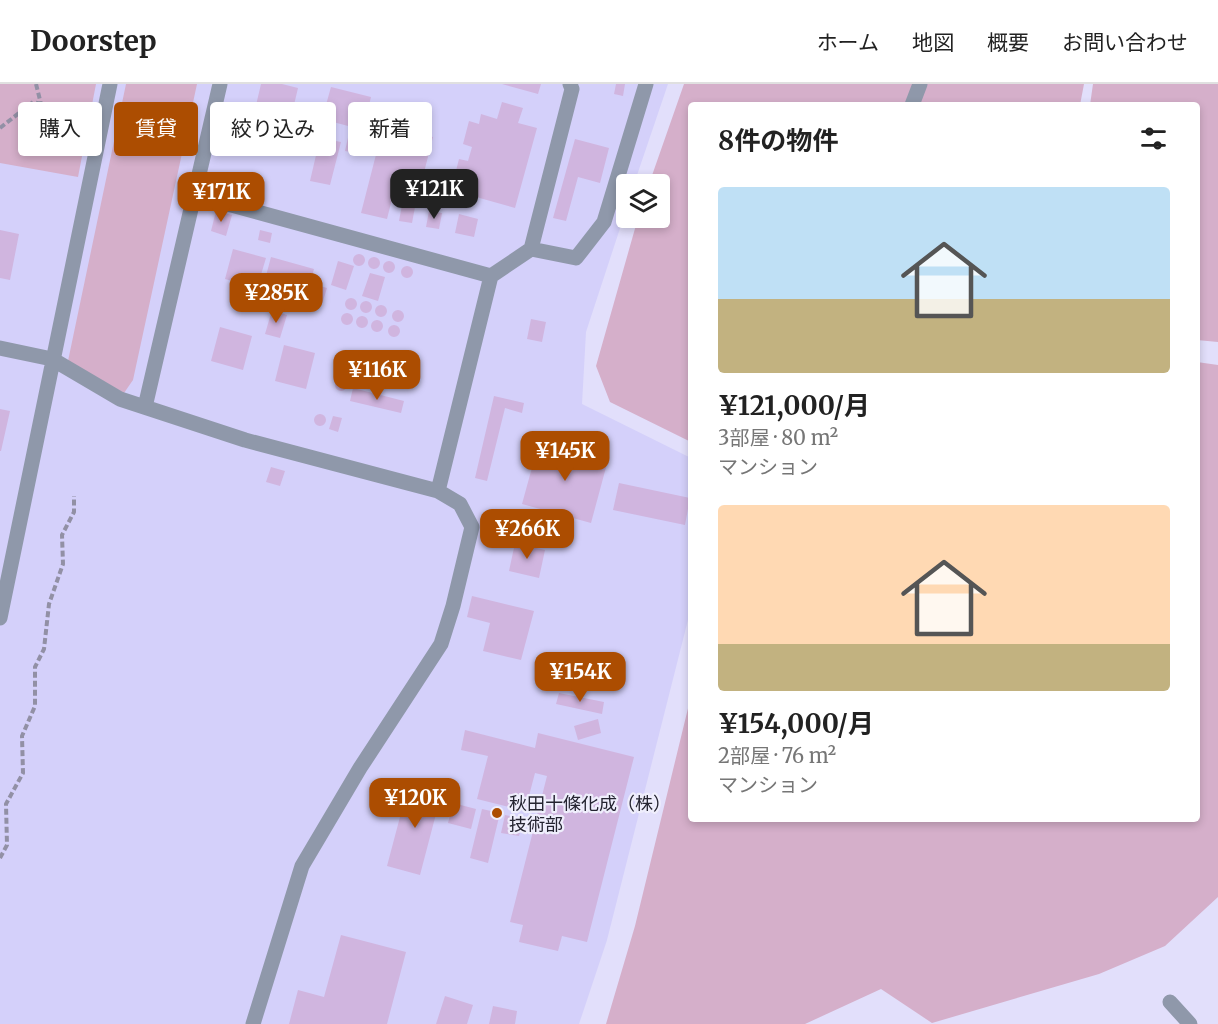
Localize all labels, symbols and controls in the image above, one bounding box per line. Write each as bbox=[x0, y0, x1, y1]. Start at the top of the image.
text: Doorstep bbox=[30, 23, 157, 59]
text: ホーム bbox=[817, 29, 879, 56]
text: 地図 bbox=[912, 29, 954, 56]
text: 概要 bbox=[987, 29, 1029, 56]
text: お問い合わせ bbox=[1062, 29, 1188, 56]
chip: 購入 bbox=[18, 102, 102, 156]
chip: 賃貸 bbox=[114, 102, 198, 156]
chip: 絞り込み bbox=[210, 102, 336, 156]
chip: 新着 bbox=[348, 102, 432, 156]
icon: filters bbox=[1137, 122, 1170, 155]
text: 8件の物件 bbox=[718, 124, 838, 157]
pin: ¥121K bbox=[392, 169, 476, 220]
pin: ¥171K bbox=[179, 172, 263, 223]
map controls bbox=[616, 174, 670, 228]
button: layers bbox=[616, 174, 670, 228]
text: ¥121K bbox=[404, 176, 464, 201]
text: ¥171K bbox=[192, 179, 250, 204]
icon: home bbox=[890, 226, 998, 334]
pin: ¥285K bbox=[234, 273, 318, 324]
text: ¥285K bbox=[244, 280, 308, 305]
pin: ¥116K bbox=[335, 350, 419, 401]
text: ¥116K bbox=[347, 357, 407, 382]
text: ¥121,000/月 bbox=[718, 389, 870, 422]
text: 3部屋 · 80 m² bbox=[718, 425, 838, 450]
pin: ¥145K bbox=[523, 431, 607, 482]
text: ¥145K bbox=[534, 438, 596, 463]
text: マンション bbox=[718, 454, 818, 479]
pin: ¥266K bbox=[485, 509, 569, 560]
text: ¥266K bbox=[494, 516, 560, 541]
icon: home bbox=[890, 544, 998, 652]
pin: ¥154K bbox=[538, 652, 622, 703]
text: ¥154K bbox=[549, 659, 611, 684]
text: ¥154,000/月 bbox=[718, 707, 874, 740]
text: 2部屋 · 76 m² bbox=[718, 743, 836, 768]
text: マンション bbox=[718, 772, 818, 797]
pin: ¥120K bbox=[373, 778, 457, 829]
text: ¥120K bbox=[383, 785, 447, 810]
place label: 秋田十條化成（株） 技術部 bbox=[509, 792, 671, 836]
marker: 秋田十條化成（株） 技術部 bbox=[490, 806, 504, 820]

